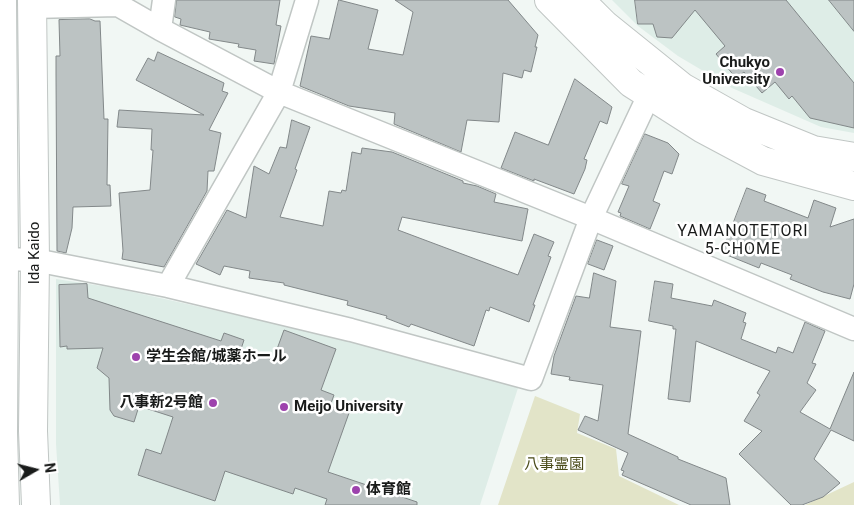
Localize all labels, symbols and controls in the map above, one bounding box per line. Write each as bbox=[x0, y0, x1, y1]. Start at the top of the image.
place label: Chukyo University bbox=[702, 54, 770, 89]
marker: Chukyo University bbox=[774, 66, 786, 78]
street label: Ida Kaido bbox=[26, 222, 44, 284]
district label: YAMANOTETORI 5-CHOME bbox=[676, 222, 810, 260]
place label: 学生会館/城薬ホール bbox=[146, 348, 287, 366]
marker: 学生会館/城薬ホール bbox=[130, 351, 142, 363]
place label: 八事新2号館 bbox=[119, 394, 203, 412]
marker: 八事新2号館 bbox=[207, 397, 219, 409]
place label: Meijo University bbox=[294, 398, 403, 416]
marker: Meijo University bbox=[278, 401, 290, 413]
north arrow bbox=[10, 445, 60, 495]
park label: 八事霊園 bbox=[524, 456, 584, 474]
text: N bbox=[41, 462, 58, 474]
place label: 体育館 bbox=[366, 481, 411, 499]
marker: 体育館 bbox=[350, 484, 362, 496]

